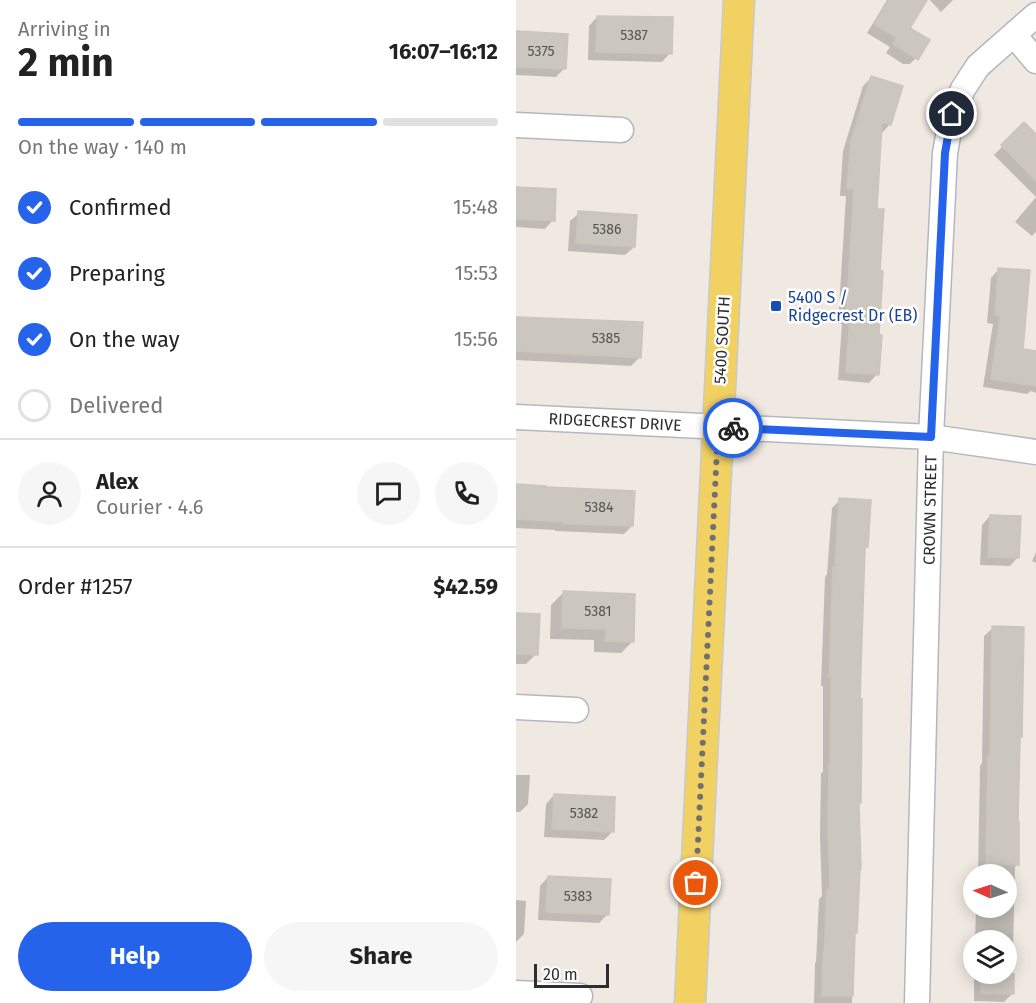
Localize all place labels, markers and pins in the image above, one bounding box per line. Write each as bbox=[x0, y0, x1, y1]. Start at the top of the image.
pin bbox=[926, 88, 977, 139]
place label: 5400 S / Ridgecrest Dr (EB) bbox=[788, 288, 917, 325]
marker: 5400 S / Ridgecrest Dr (EB) bbox=[769, 299, 783, 313]
pin bbox=[670, 857, 721, 908]

